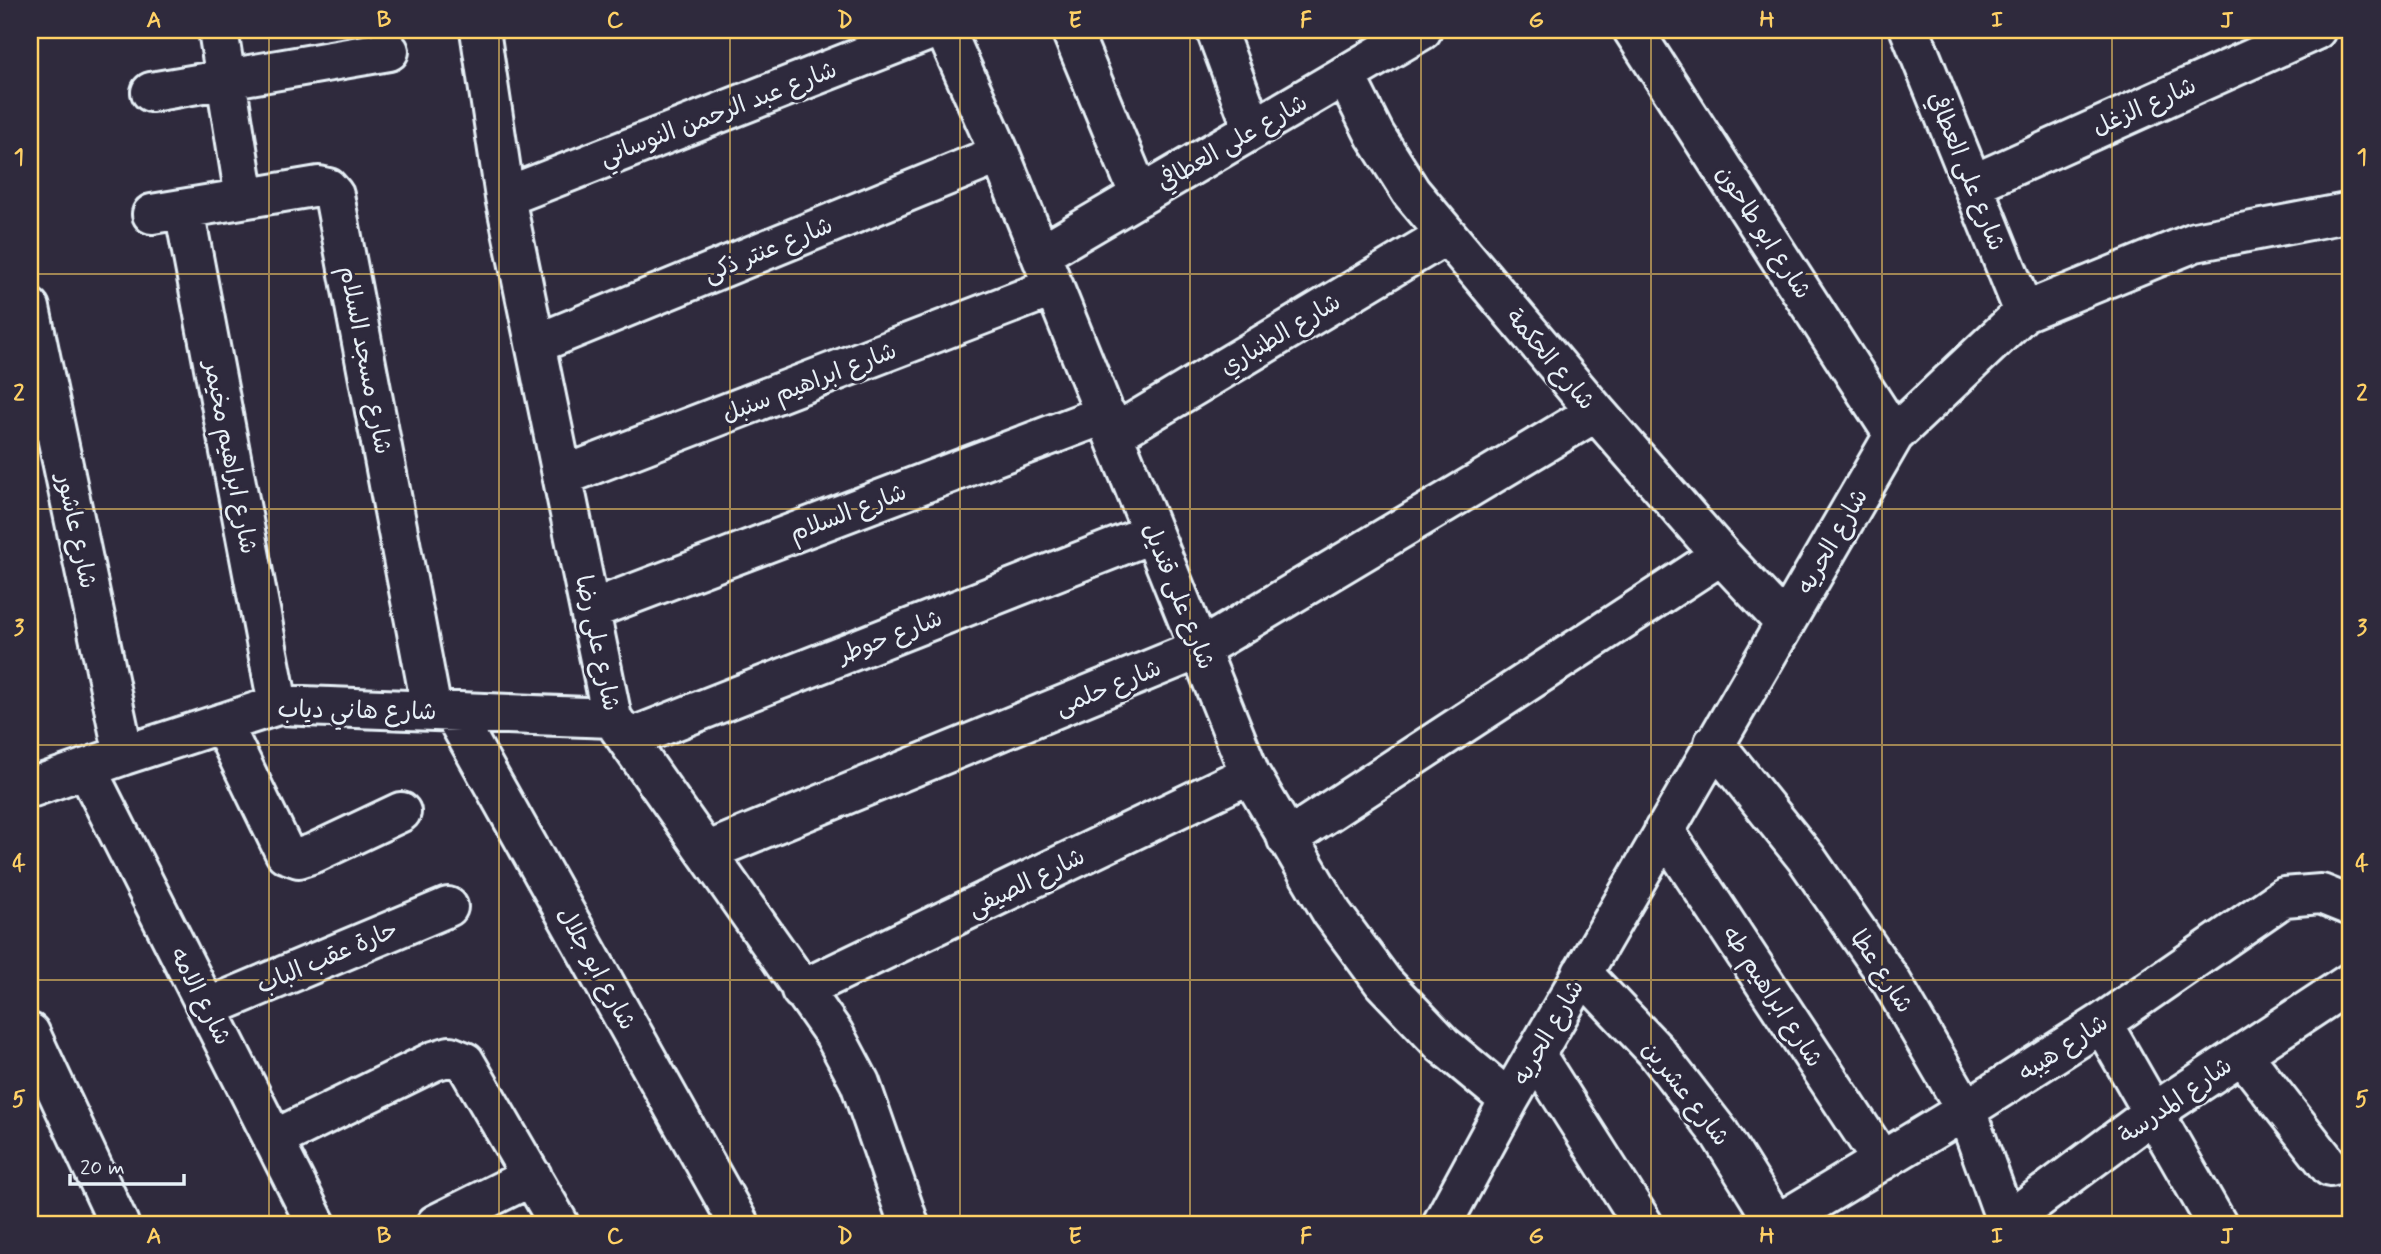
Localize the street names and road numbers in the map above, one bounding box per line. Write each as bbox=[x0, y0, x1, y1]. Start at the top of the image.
street label: شارع عبد الرحمن النوساني bbox=[596, 55, 843, 178]
street label: شارع الزغل bbox=[2088, 71, 2201, 144]
street label: شارع على العطافي bbox=[1151, 87, 1314, 199]
street label: شارع على العطافي bbox=[1920, 87, 2013, 256]
street label: شارع ابو طاحون bbox=[1708, 160, 1817, 306]
street label: شارع عنتر ذكى bbox=[700, 210, 838, 290]
street label: شارع مسجد السلام bbox=[330, 264, 398, 457]
street label: شارع الطنباري bbox=[1215, 287, 1347, 384]
street label: شارع الحكمة bbox=[1498, 303, 1601, 417]
street label: شارع ابراهيم سنبل bbox=[718, 336, 902, 432]
street label: شارع ابراهيم مخيمر bbox=[194, 356, 263, 557]
street label: شارع عاشور bbox=[48, 469, 103, 592]
street label: شارع السلام bbox=[786, 477, 912, 551]
street label: شارع الحريه bbox=[1791, 483, 1876, 600]
street label: شارع على قنديل bbox=[1134, 519, 1221, 674]
street label: شارع على رضا bbox=[567, 572, 626, 714]
street label: شارع حوطر bbox=[832, 603, 947, 672]
street label: شارع حلمى bbox=[1051, 653, 1166, 724]
street label: شارع هاني دياب bbox=[277, 695, 437, 732]
street label: شارع الصيفى bbox=[963, 842, 1090, 925]
street label: شارع ابو جلال bbox=[549, 902, 642, 1036]
street label: حارة عقب الباب bbox=[252, 915, 403, 1002]
street label: شارع ابراهيم طه bbox=[1713, 920, 1829, 1074]
street label: شارع عطا bbox=[1842, 924, 1919, 1019]
street label: شارع الامه bbox=[162, 943, 237, 1051]
street label: شارع الحريه bbox=[1507, 974, 1592, 1091]
street label: شارع هيبه bbox=[2013, 1008, 2115, 1089]
street label: شارع عشرين bbox=[1634, 1035, 1736, 1153]
street label: شارع المدرسة bbox=[2113, 1051, 2239, 1152]

